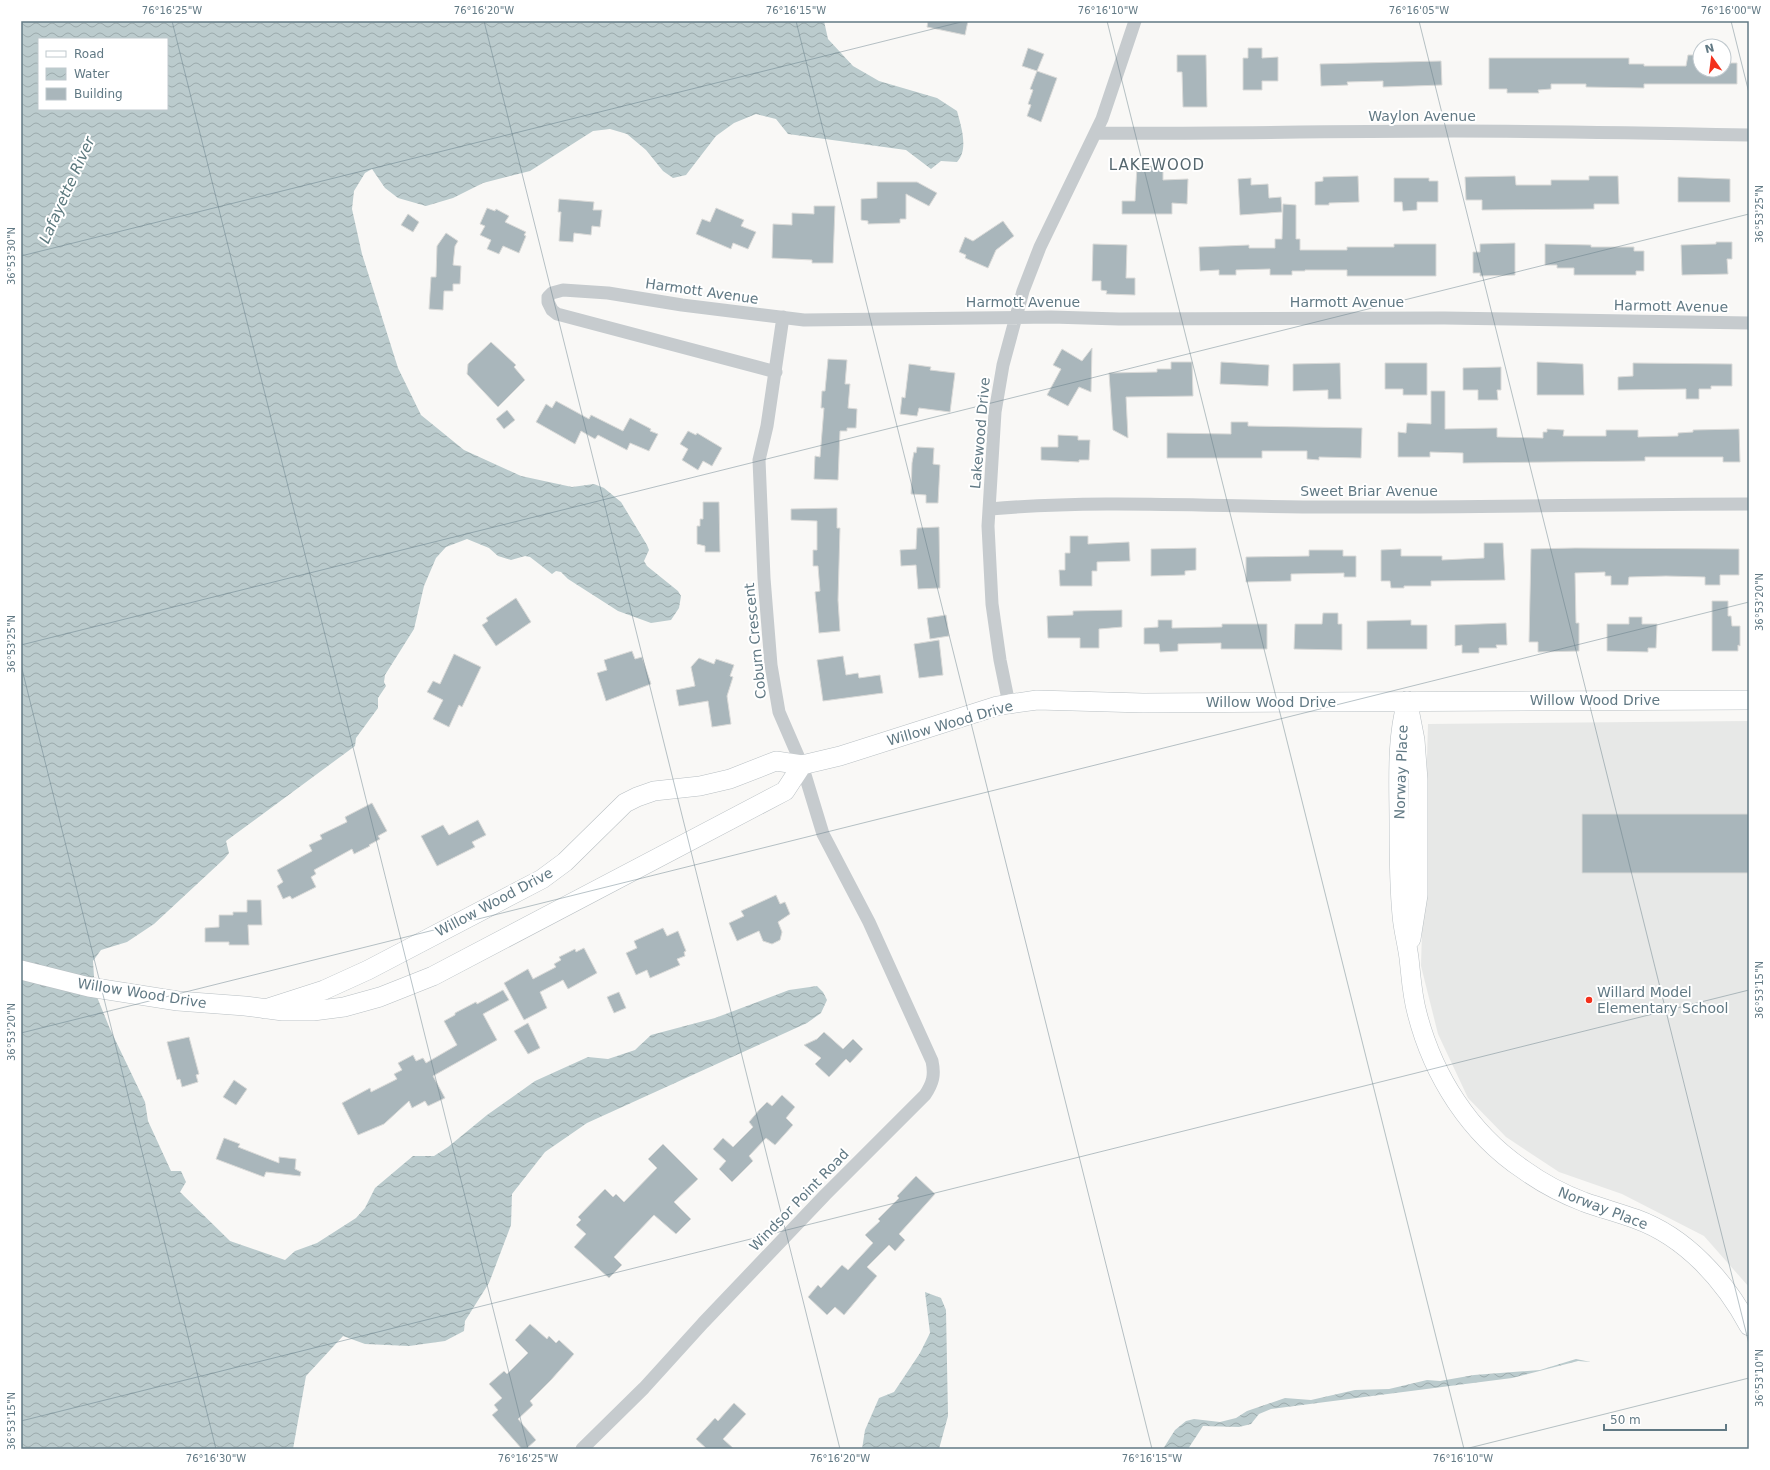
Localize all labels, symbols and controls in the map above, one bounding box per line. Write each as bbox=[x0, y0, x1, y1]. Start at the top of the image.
text: 76°16'25"W bbox=[142, 5, 202, 16]
text: 76°16'20"W bbox=[454, 5, 514, 16]
text: 76°16'15"W bbox=[766, 5, 826, 16]
text: 76°16'10"W bbox=[1078, 5, 1138, 16]
text: 76°16'05"W bbox=[1389, 5, 1449, 16]
text: 76°16'00"W bbox=[1701, 5, 1761, 16]
legend bbox=[38, 38, 168, 110]
north arrow bbox=[1692, 38, 1732, 78]
text: N bbox=[1704, 41, 1716, 56]
text: Road bbox=[74, 47, 104, 61]
text: Water bbox=[74, 67, 110, 81]
text: Building bbox=[74, 87, 123, 101]
street label: Waylon Avenue bbox=[1368, 108, 1476, 124]
water label: Lafayette River bbox=[35, 133, 99, 246]
district label: LAKEWOOD bbox=[1109, 156, 1205, 174]
text: 36°53'25"N bbox=[1754, 185, 1765, 243]
text: 36°53'30"N bbox=[6, 227, 17, 285]
street label: Harmott Avenue bbox=[644, 275, 760, 307]
street label: Harmott Avenue bbox=[966, 294, 1080, 310]
street label: Harmott Avenue bbox=[1290, 294, 1404, 310]
street label: Harmott Avenue bbox=[1614, 297, 1728, 315]
street label: Lakewood Drive bbox=[967, 377, 993, 489]
street label: Sweet Briar Avenue bbox=[1300, 483, 1438, 499]
text: 36°53'20"N bbox=[1754, 573, 1765, 631]
street label: Coburn Crescent bbox=[741, 582, 769, 700]
text: 36°53'25"N bbox=[6, 615, 17, 673]
street label: Willow Wood Drive bbox=[1530, 692, 1660, 708]
street label: Willow Wood Drive bbox=[1206, 694, 1336, 710]
street label: Willow Wood Drive bbox=[885, 697, 1015, 749]
street label: Norway Place bbox=[1391, 724, 1411, 820]
street label: Willow Wood Drive bbox=[433, 864, 555, 940]
text: 36°53'15"N bbox=[1754, 961, 1765, 1019]
street label: Willow Wood Drive bbox=[76, 975, 208, 1011]
place label: Willard Model Elementary School bbox=[1597, 984, 1729, 1016]
marker: Willard Model Elementary School bbox=[1584, 995, 1594, 1005]
text: 36°53'20"N bbox=[6, 1003, 17, 1061]
street label: Windsor Point Road bbox=[746, 1146, 852, 1254]
street label: Norway Place bbox=[1556, 1184, 1650, 1232]
text: 36°53'10"N bbox=[1754, 1349, 1765, 1407]
text: 36°53'15"N bbox=[6, 1392, 17, 1450]
scale bar bbox=[1604, 1406, 1726, 1432]
text: 50 m bbox=[1610, 1413, 1641, 1427]
text: 76°16'30"W bbox=[186, 1453, 246, 1464]
text: 76°16'25"W bbox=[498, 1453, 558, 1464]
text: 76°16'20"W bbox=[810, 1453, 870, 1464]
text: 76°16'15"W bbox=[1122, 1453, 1182, 1464]
text: 76°16'10"W bbox=[1433, 1453, 1493, 1464]

